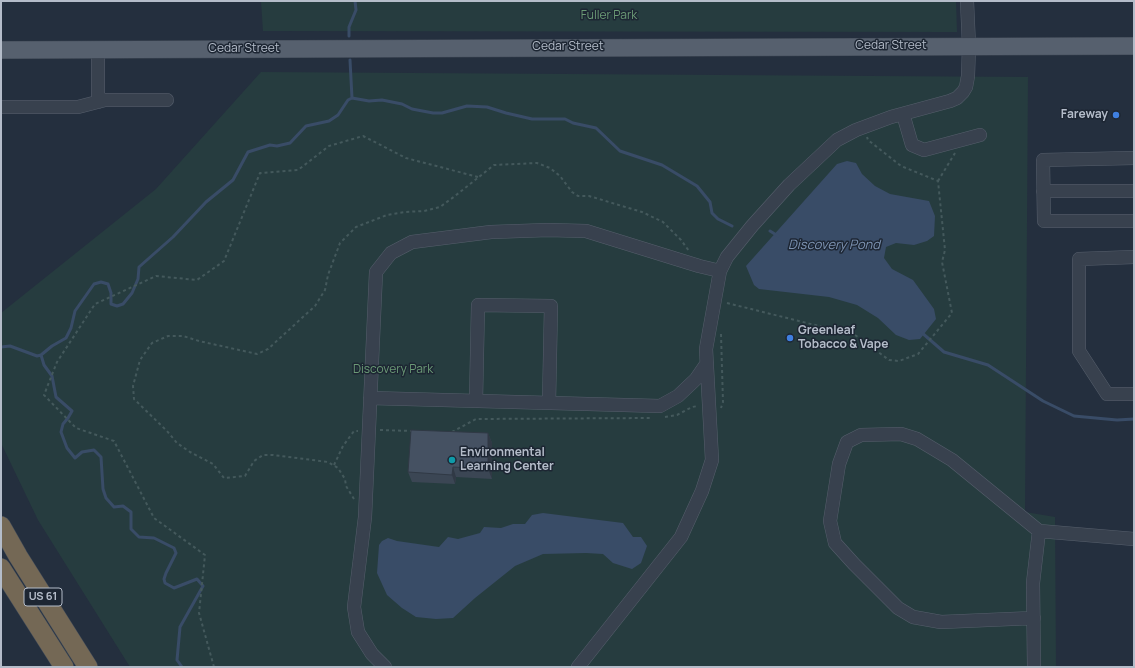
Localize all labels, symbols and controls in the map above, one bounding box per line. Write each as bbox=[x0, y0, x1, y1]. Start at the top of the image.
park label: Fuller Park bbox=[581, 9, 637, 23]
street label: Cedar Street bbox=[855, 39, 927, 53]
street label: Cedar Street bbox=[532, 40, 604, 54]
street label: Cedar Street bbox=[208, 42, 280, 56]
place label: Fareway bbox=[1061, 108, 1108, 122]
marker: Fareway bbox=[1111, 110, 1121, 120]
water label: Discovery Pond bbox=[788, 237, 880, 253]
place label: Greenleaf Tobacco & Vape bbox=[798, 324, 888, 352]
marker: Greenleaf Tobacco & Vape bbox=[785, 333, 795, 343]
park label: Discovery Park bbox=[353, 363, 433, 377]
place label: Environmental Learning Center bbox=[460, 446, 554, 474]
marker: Environmental Learning Center bbox=[447, 455, 457, 465]
road number: US 61 bbox=[24, 588, 62, 606]

